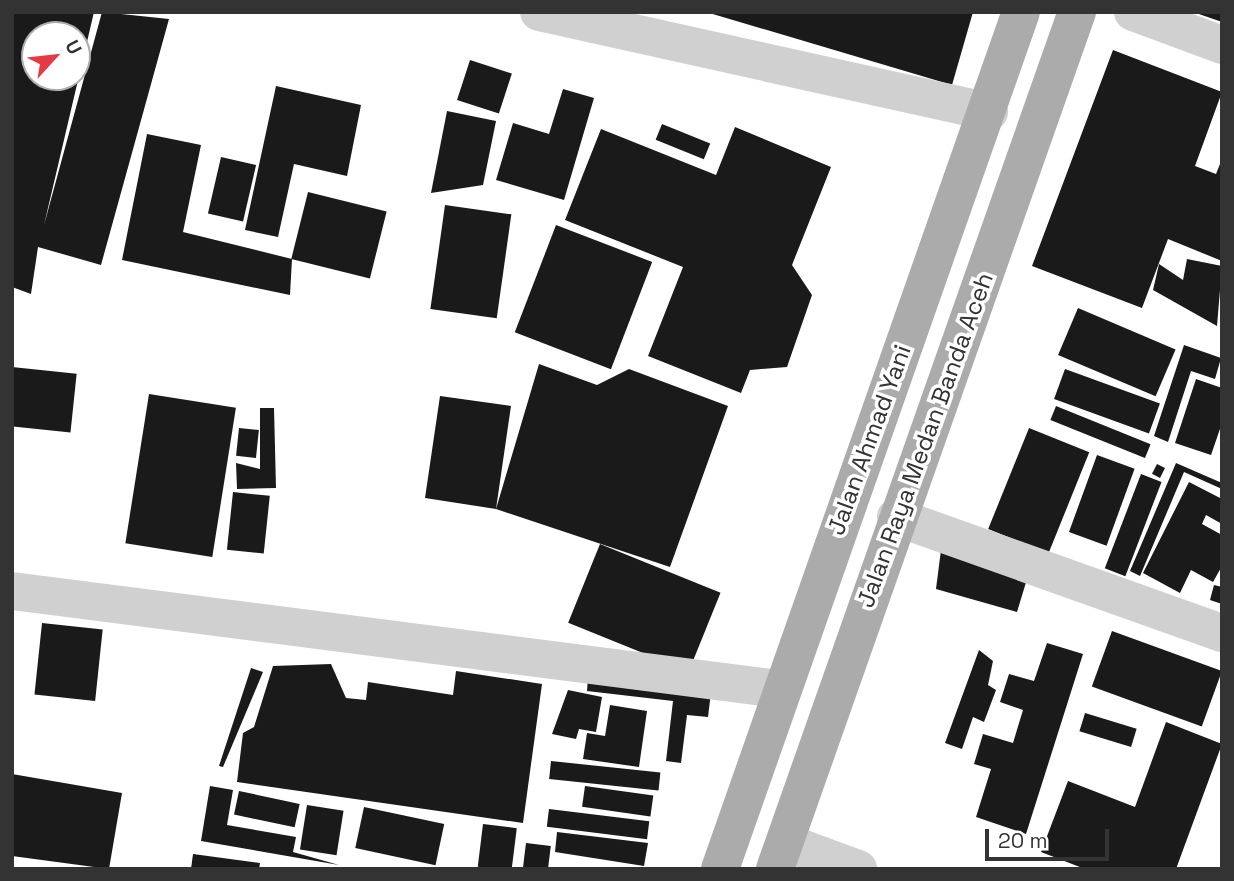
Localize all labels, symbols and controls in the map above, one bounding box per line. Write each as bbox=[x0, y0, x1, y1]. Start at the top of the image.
north arrow bbox=[21, 21, 91, 91]
text: U bbox=[59, 36, 87, 59]
street label: Jalan Raya Medan Banda Aceh bbox=[851, 268, 999, 612]
street label: Jalan Ahmad Yani bbox=[821, 341, 917, 539]
scale bar bbox=[989, 814, 1113, 858]
text: 20 m bbox=[998, 827, 1048, 854]

